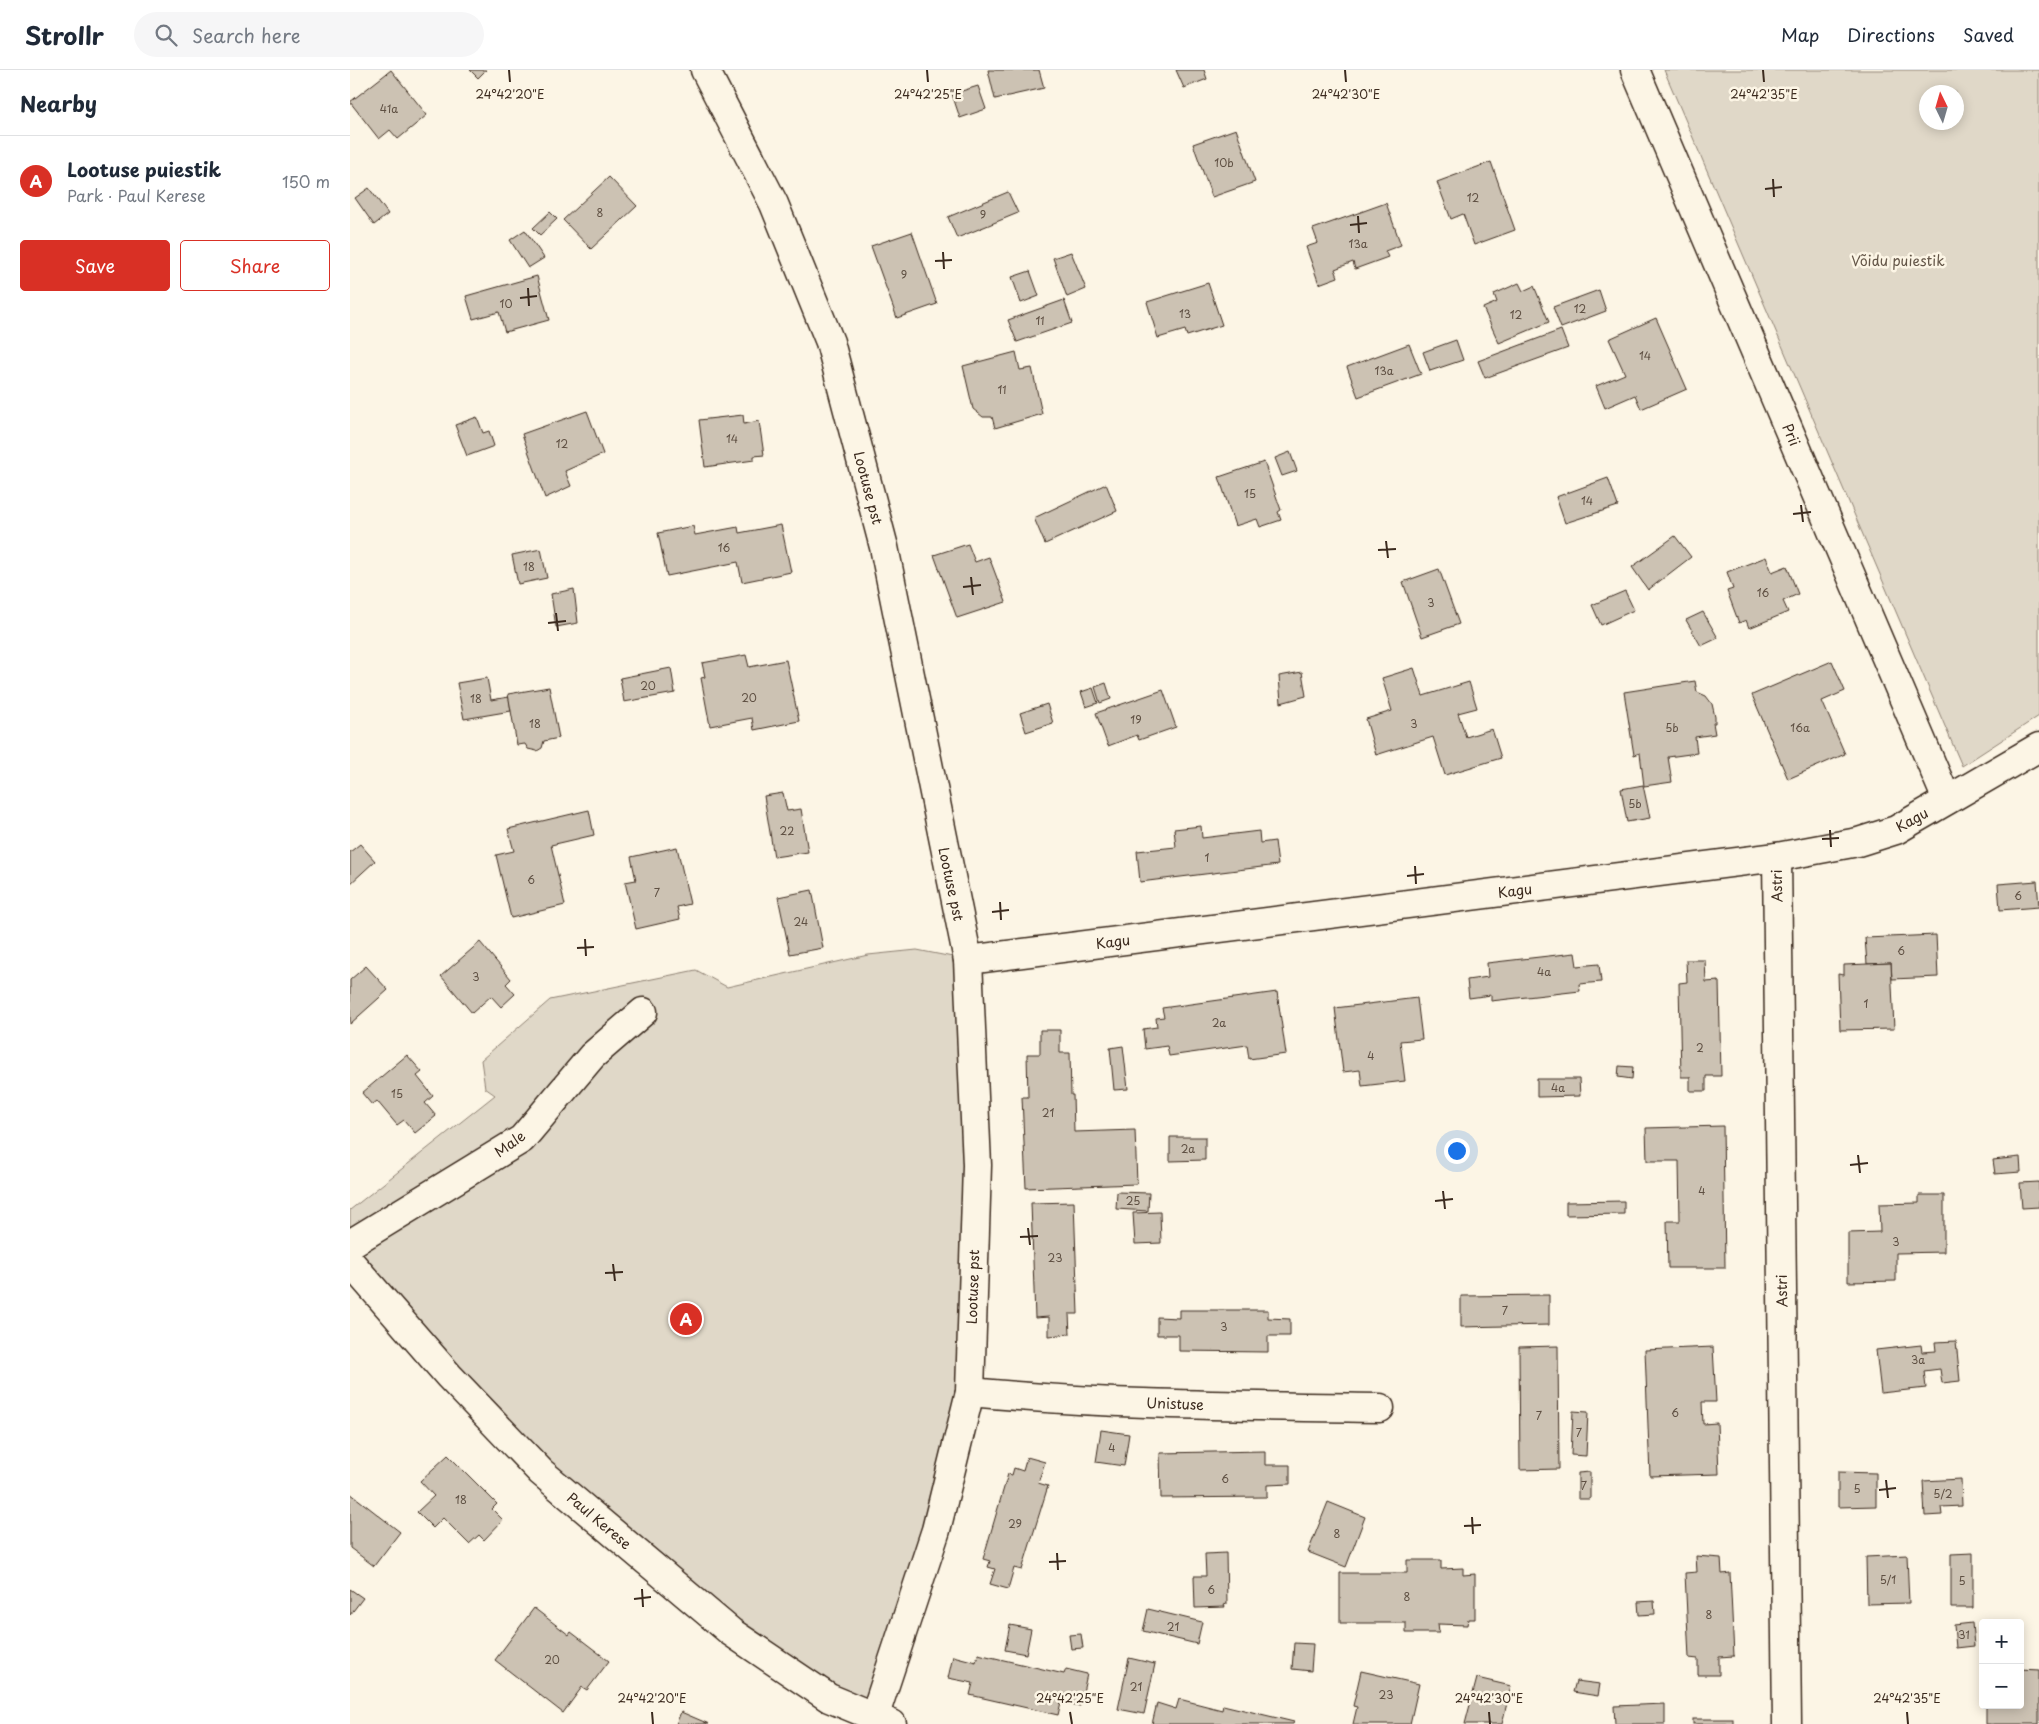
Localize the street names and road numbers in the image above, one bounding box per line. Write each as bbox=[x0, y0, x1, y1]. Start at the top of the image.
street label: Prii bbox=[1777, 420, 1806, 449]
street label: Lootuse pst bbox=[849, 449, 888, 527]
street label: Kagu bbox=[1892, 802, 1932, 837]
street label: Lootuse pst bbox=[933, 845, 970, 923]
street label: Astri bbox=[1766, 869, 1787, 903]
street label: Kagu bbox=[1497, 878, 1533, 903]
street label: Kagu bbox=[1095, 929, 1131, 954]
street label: Male bbox=[490, 1125, 530, 1162]
street label: Lootuse pst bbox=[961, 1249, 984, 1325]
street label: Astri bbox=[1771, 1274, 1792, 1308]
street label: Unistuse bbox=[1146, 1392, 1205, 1415]
street label: Paul Kerese bbox=[563, 1487, 636, 1554]

